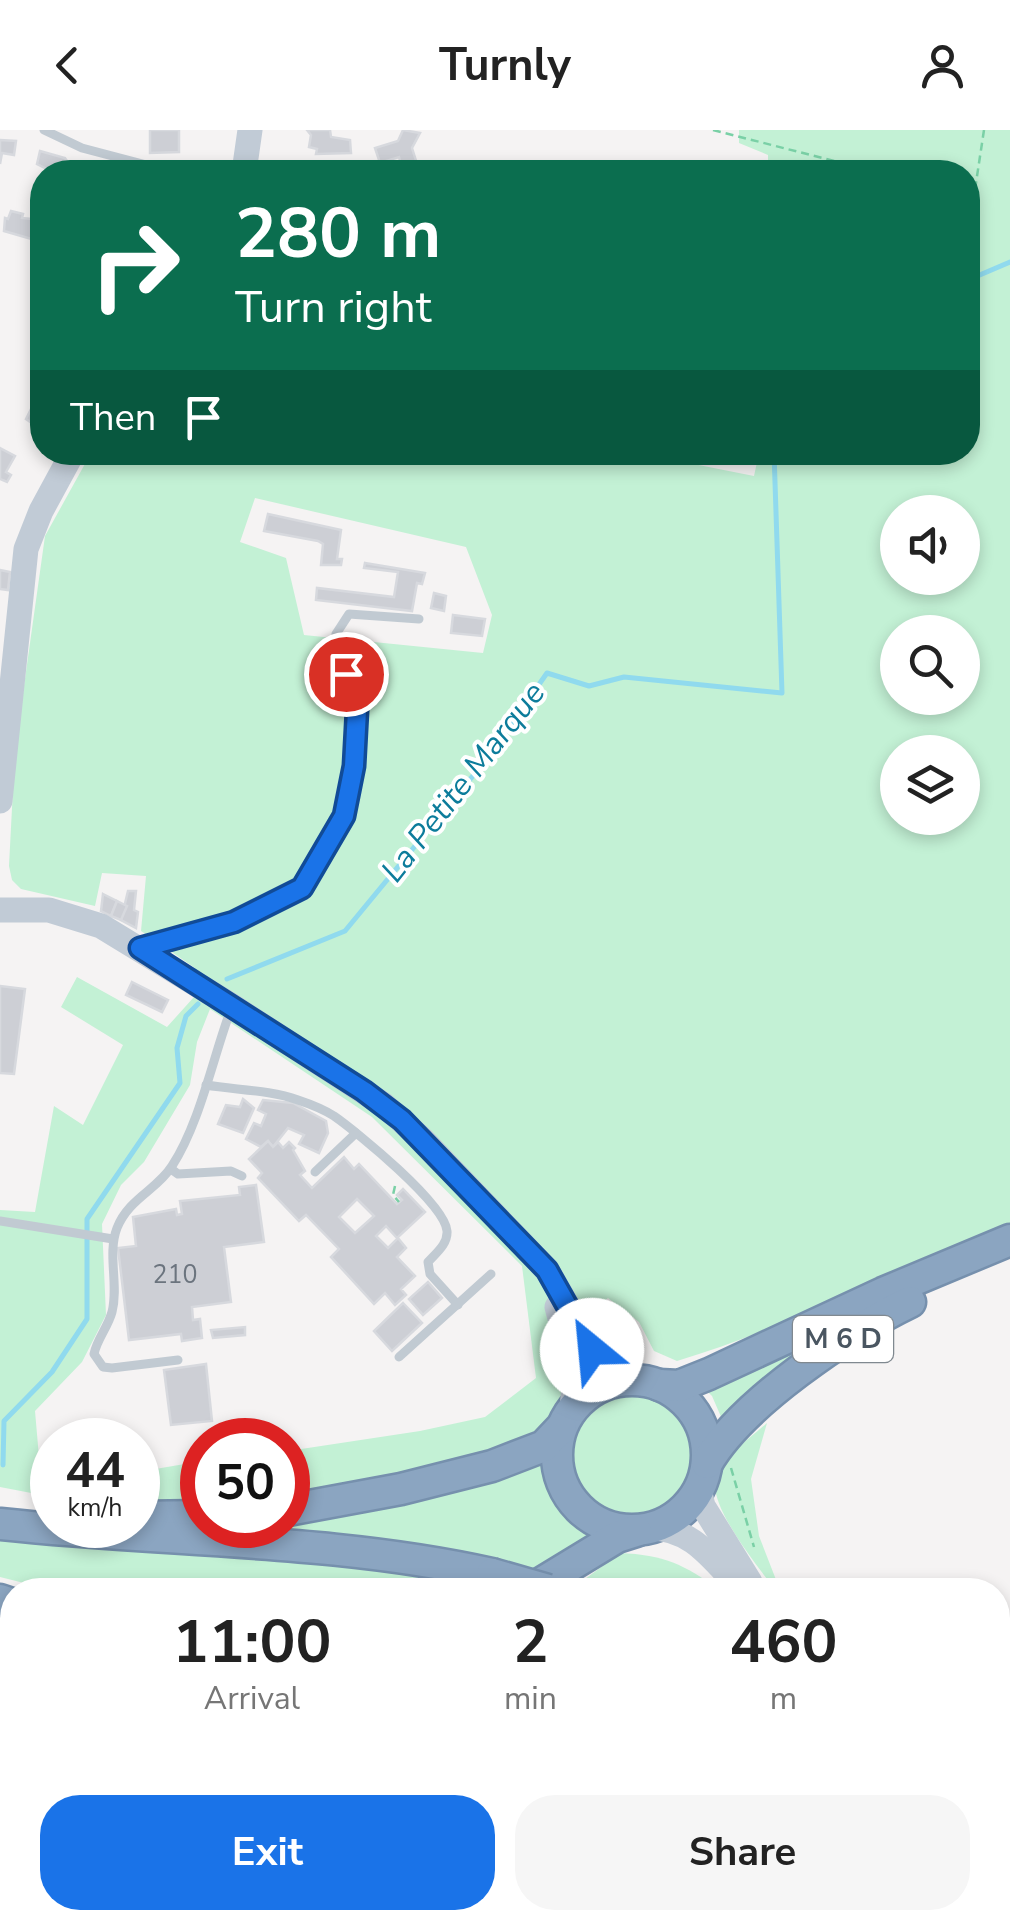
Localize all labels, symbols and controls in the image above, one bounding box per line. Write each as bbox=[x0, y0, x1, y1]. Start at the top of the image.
text: Turnly bbox=[439, 35, 571, 96]
icon: back bbox=[40, 38, 95, 93]
icon: person bbox=[915, 38, 970, 93]
text: 280 m bbox=[235, 186, 441, 282]
icon: right bbox=[70, 200, 200, 330]
text: Turn right bbox=[235, 277, 432, 338]
icon: arrive bbox=[176, 390, 231, 445]
text: Then bbox=[70, 392, 156, 443]
map controls bbox=[880, 495, 980, 835]
button: sound bbox=[880, 495, 980, 595]
button: search bbox=[880, 615, 980, 715]
pin bbox=[304, 632, 389, 717]
icon: arrive bbox=[319, 647, 374, 702]
water label: La Petite Marque bbox=[371, 673, 555, 891]
button: layers bbox=[880, 735, 980, 835]
house number: 210 bbox=[152, 1258, 198, 1292]
position arrow bbox=[540, 1298, 644, 1402]
road number: M 6 D bbox=[793, 1316, 893, 1362]
speed limit sign: 50 bbox=[180, 1418, 310, 1548]
text: 44 bbox=[65, 1436, 125, 1505]
text: km/h bbox=[67, 1491, 123, 1525]
text: 11:00 bbox=[173, 1601, 331, 1683]
text: 2 bbox=[512, 1601, 548, 1683]
text: 460 bbox=[729, 1601, 837, 1683]
text: Arrival bbox=[204, 1677, 300, 1720]
text: min bbox=[504, 1677, 557, 1720]
text: m bbox=[770, 1677, 797, 1720]
button: Exit bbox=[40, 1795, 495, 1910]
button: Share bbox=[515, 1795, 970, 1910]

